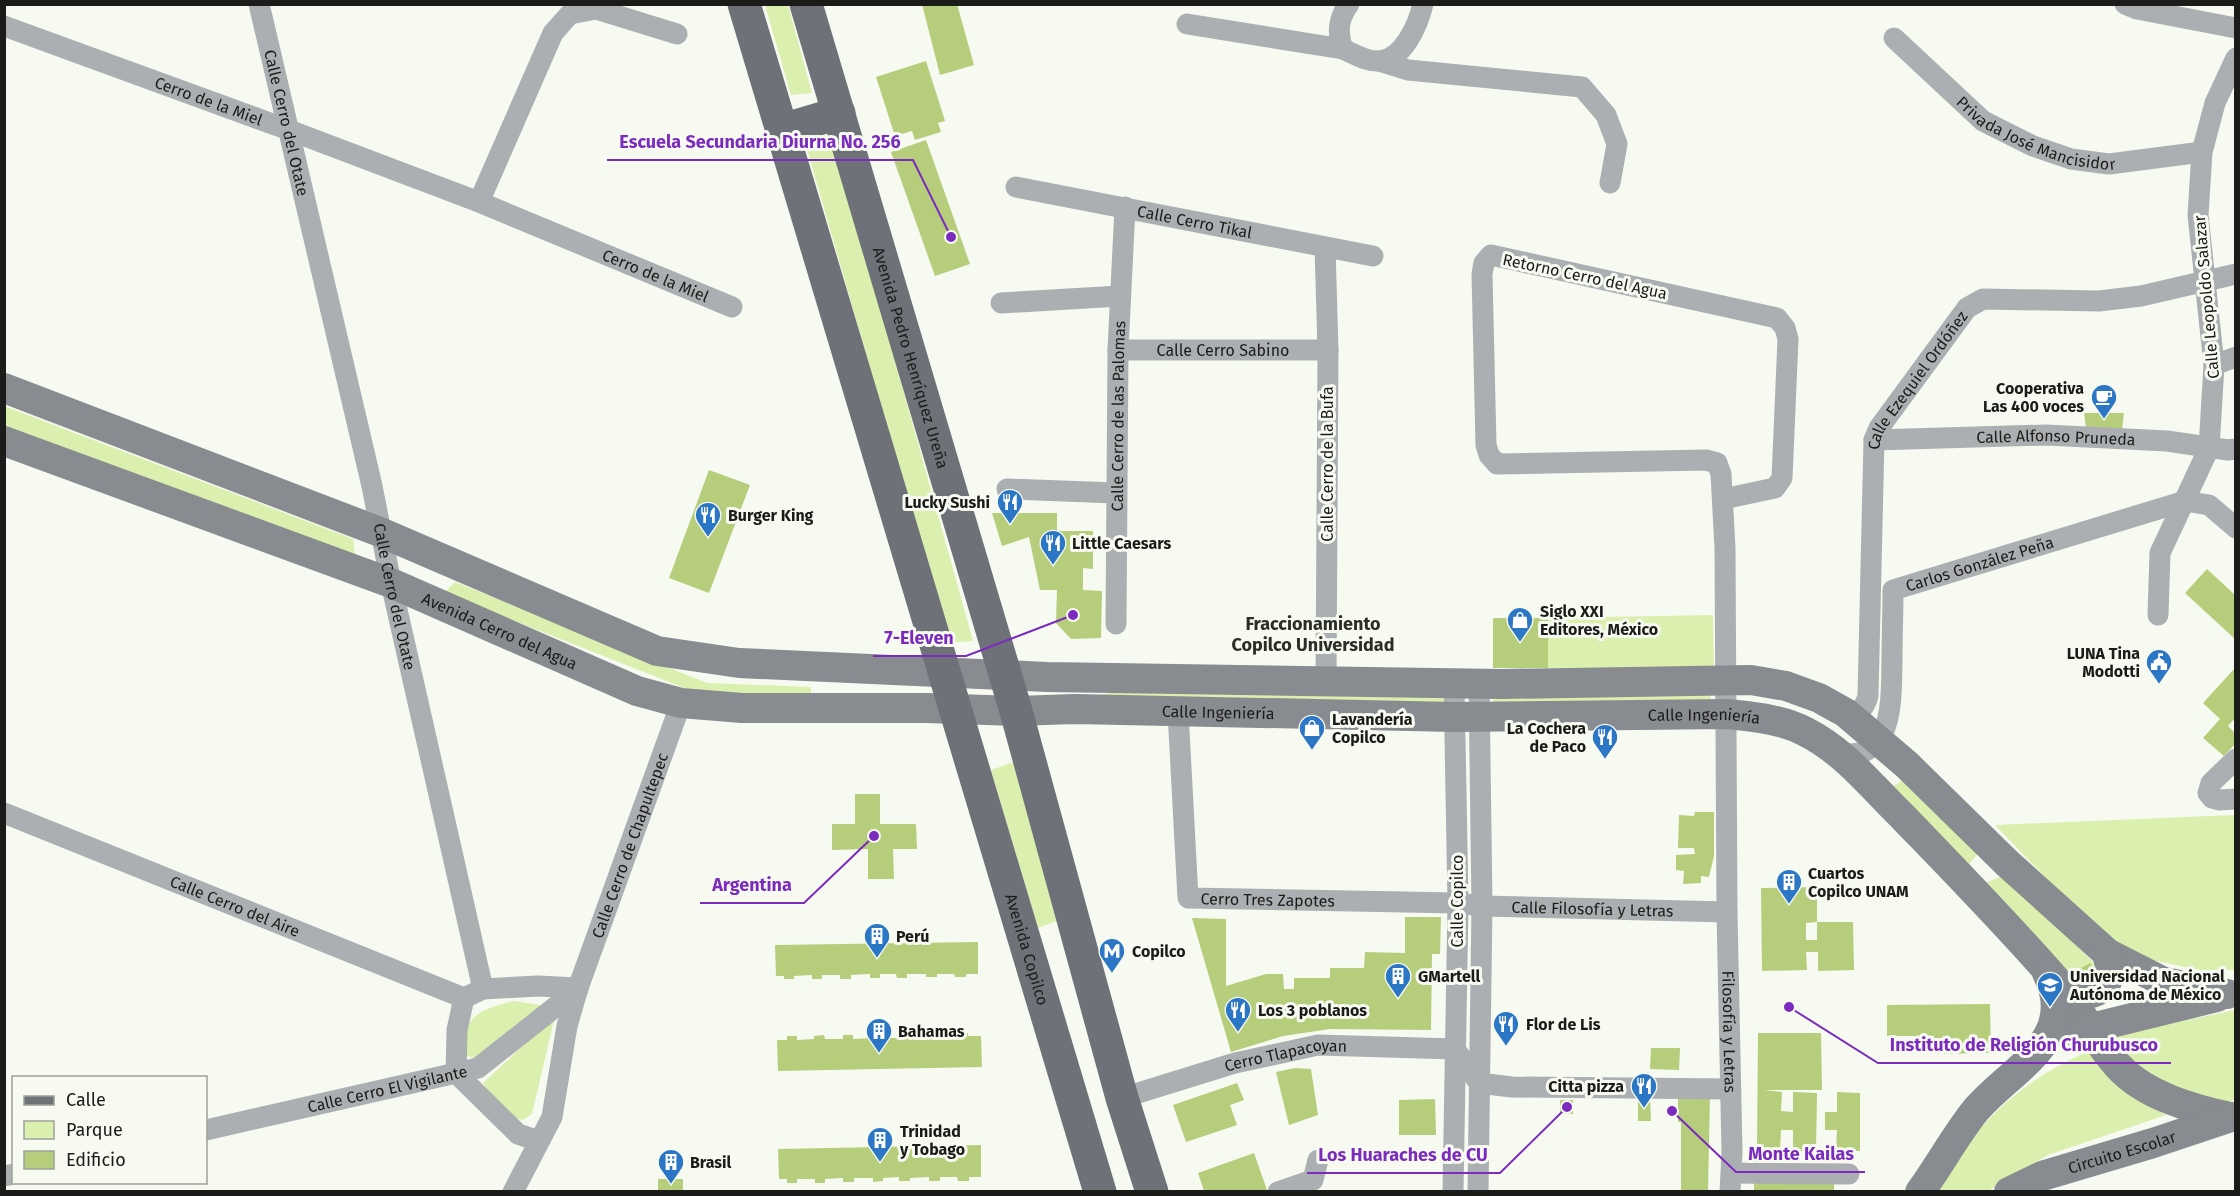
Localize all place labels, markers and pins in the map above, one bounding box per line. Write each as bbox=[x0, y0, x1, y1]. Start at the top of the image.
callout: Escuela Secundaria Diurna No. 256 bbox=[607, 124, 913, 160]
place label: Cooperativa Las 400 voces bbox=[1983, 379, 2084, 416]
cafe icon: Cooperativa Las 400 voces bbox=[2089, 382, 2119, 420]
restaurant icon: Lucky Sushi bbox=[995, 487, 1025, 525]
place label: Lucky Sushi bbox=[905, 493, 990, 512]
restaurant icon: Burger King bbox=[693, 500, 723, 538]
place label: Burger King bbox=[728, 506, 814, 525]
restaurant icon: Little Caesars bbox=[1038, 528, 1068, 566]
place label: Little Caesars bbox=[1072, 534, 1171, 553]
place label: Siglo XXI Editores, México bbox=[1540, 602, 1658, 639]
shop icon: Siglo XXI Editores, México bbox=[1505, 605, 1535, 643]
callout: 7-Eleven bbox=[873, 620, 966, 656]
place label: LUNA Tina Modotti bbox=[2067, 644, 2140, 681]
public building icon: LUNA Tina Modotti bbox=[2144, 647, 2174, 685]
place label: Lavandería Copilco bbox=[1332, 710, 1413, 747]
shop icon: Lavandería Copilco bbox=[1297, 713, 1327, 751]
place label: La Cochera de Paco bbox=[1507, 719, 1586, 756]
restaurant icon: La Cochera de Paco bbox=[1590, 722, 1620, 760]
place label: Cuartos Copilco UNAM bbox=[1808, 864, 1909, 901]
callout: Argentina bbox=[700, 867, 804, 903]
building icon: Cuartos Copilco UNAM bbox=[1774, 867, 1804, 905]
building icon: Perú bbox=[862, 921, 892, 959]
place label: Perú bbox=[896, 927, 930, 946]
metro station icon: Copilco bbox=[1097, 936, 1127, 974]
place label: Copilco bbox=[1132, 942, 1186, 961]
building icon: GMartell bbox=[1383, 961, 1413, 999]
place label: GMartell bbox=[1418, 967, 1481, 986]
place label: Universidad Nacional Autónoma de México bbox=[2069, 967, 2225, 1004]
school or university icon: Universidad Nacional Autónoma de México bbox=[2035, 970, 2065, 1008]
restaurant icon: Los 3 poblanos bbox=[1223, 995, 1253, 1033]
place label: Los 3 poblanos bbox=[1258, 1001, 1367, 1020]
restaurant icon: Flor de Lis bbox=[1491, 1009, 1521, 1047]
place label: Flor de Lis bbox=[1526, 1015, 1601, 1034]
building icon: Bahamas bbox=[864, 1016, 894, 1054]
place label: Bahamas bbox=[898, 1022, 965, 1041]
callout: Instituto de Religión Churubusco bbox=[1878, 1027, 2171, 1063]
restaurant icon: Citta pizza bbox=[1629, 1071, 1659, 1109]
place label: Citta pizza bbox=[1548, 1077, 1624, 1096]
place label: Trinidad y Tobago bbox=[899, 1122, 965, 1159]
building icon: Trinidad y Tobago bbox=[865, 1125, 895, 1163]
callout: Monte Kailas bbox=[1736, 1136, 1865, 1172]
callout: Los Huaraches de CU bbox=[1307, 1137, 1500, 1173]
building icon: Brasil bbox=[656, 1147, 686, 1185]
place label: Brasil bbox=[690, 1153, 732, 1172]

